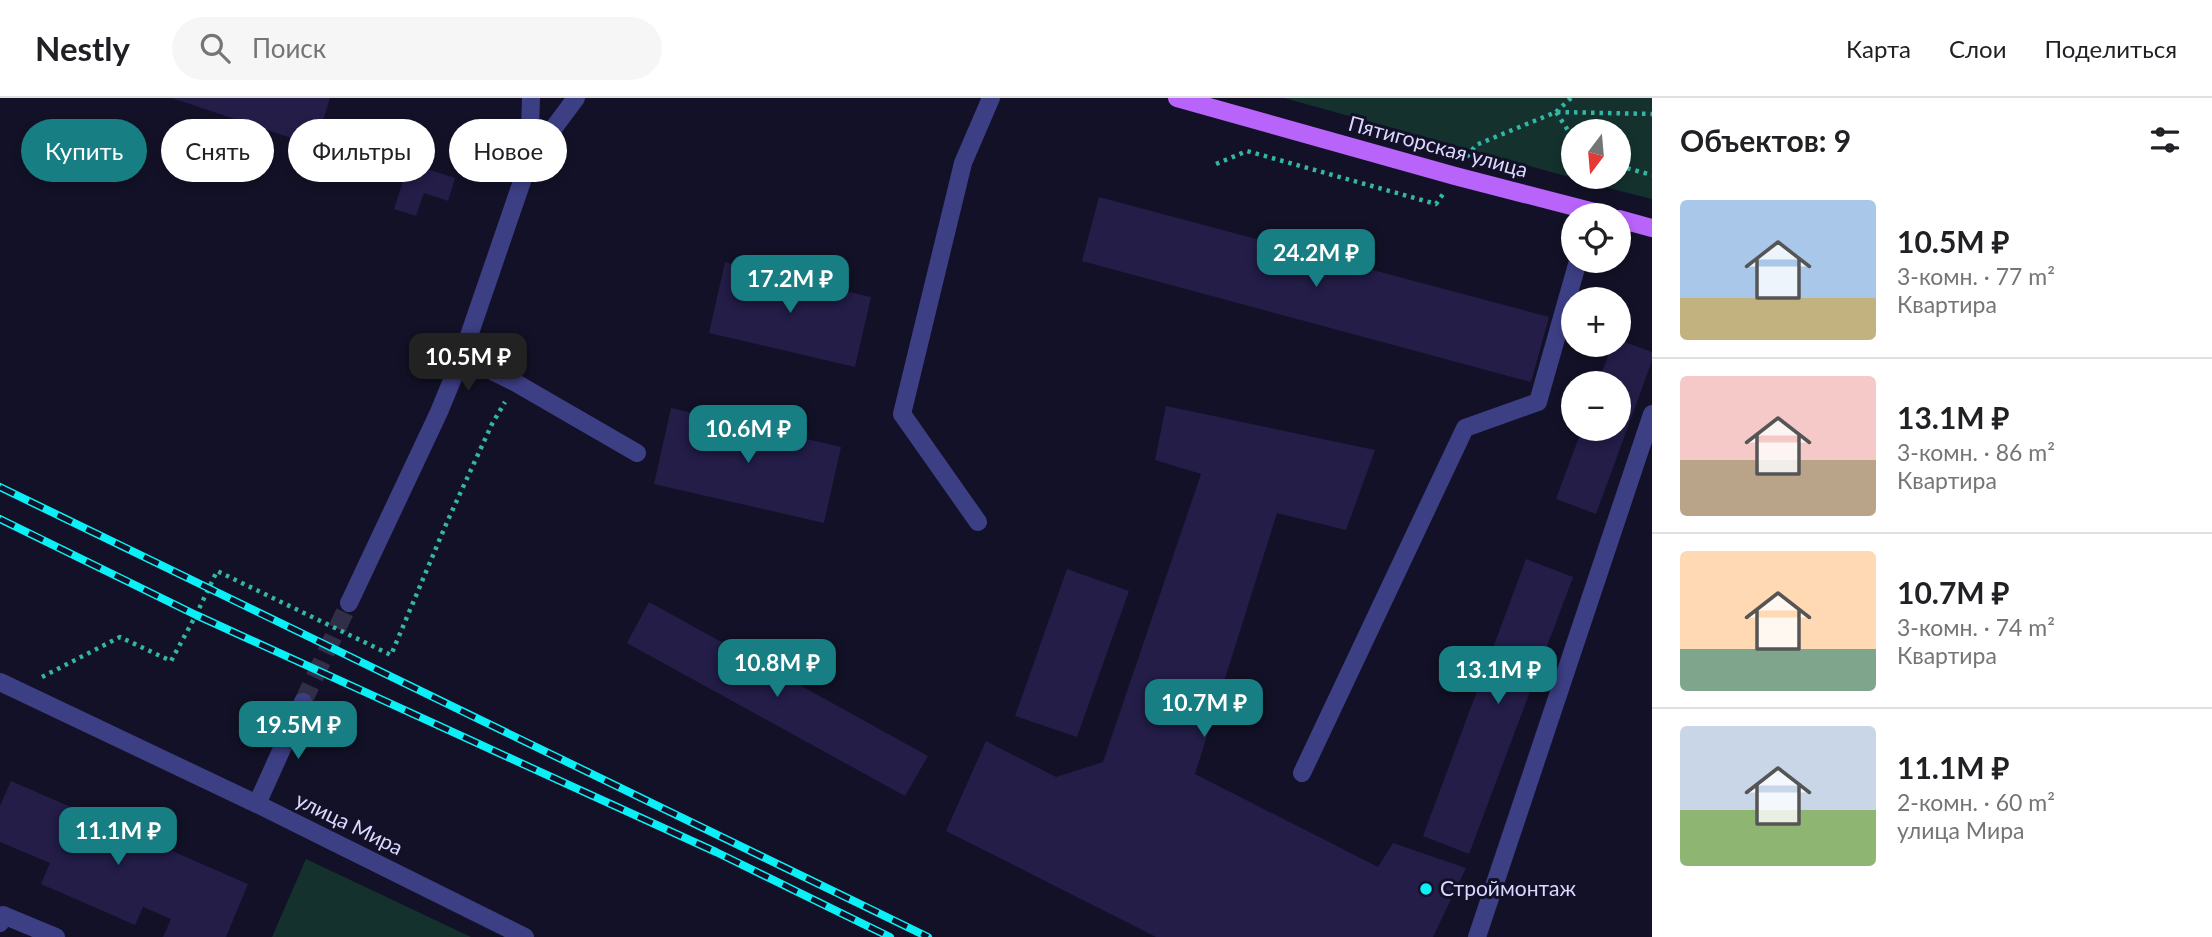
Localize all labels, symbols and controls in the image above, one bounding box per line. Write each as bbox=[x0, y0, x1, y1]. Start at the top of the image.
search box bbox=[172, 17, 662, 80]
text: Nestly bbox=[35, 28, 130, 68]
icon: search bbox=[196, 29, 234, 67]
text: Поиск bbox=[252, 32, 326, 64]
text: Карта bbox=[1846, 34, 1911, 63]
text: Слои bbox=[1949, 34, 2006, 63]
text: Поделиться bbox=[2044, 34, 2177, 63]
street label: Пятигорская улица bbox=[1346, 110, 1531, 181]
chip: Купить bbox=[21, 119, 147, 182]
chip: Снять bbox=[161, 119, 274, 182]
chip: Фильтры bbox=[288, 119, 435, 182]
chip: Новое bbox=[449, 119, 567, 182]
north arrow bbox=[1561, 119, 1631, 189]
map controls bbox=[1561, 119, 1631, 441]
icon: filters bbox=[2146, 121, 2184, 159]
text: Объектов: 9 bbox=[1680, 122, 1851, 158]
button: locate bbox=[1561, 203, 1631, 273]
text: 10.5M ₽ bbox=[1897, 223, 2009, 259]
icon: home bbox=[1736, 228, 1820, 312]
pin: 24.2M ₽ bbox=[1251, 230, 1381, 289]
text: 24.2M ₽ bbox=[1273, 238, 1359, 266]
pin: 17.2M ₽ bbox=[725, 256, 855, 315]
text: 3-комн. · 77 m² bbox=[1897, 262, 2055, 290]
text: 17.2M ₽ bbox=[747, 264, 833, 292]
button: + bbox=[1561, 287, 1631, 357]
text: Квартира bbox=[1897, 290, 1997, 318]
pin: 10.5M ₽ bbox=[403, 334, 533, 393]
text: 10.5M ₽ bbox=[425, 342, 511, 370]
button: − bbox=[1561, 371, 1631, 441]
text: 13.1M ₽ bbox=[1897, 399, 2009, 435]
icon: home bbox=[1736, 404, 1820, 488]
pin: 10.6M ₽ bbox=[683, 406, 813, 465]
text: 10.6M ₽ bbox=[705, 414, 791, 442]
text: 3-комн. · 86 m² bbox=[1897, 438, 2055, 466]
text: Квартира bbox=[1897, 466, 1997, 494]
text: 10.7M ₽ bbox=[1897, 574, 2009, 610]
icon: home bbox=[1736, 579, 1820, 663]
text: 3-комн. · 74 m² bbox=[1897, 613, 2055, 641]
pin: 10.8M ₽ bbox=[712, 640, 842, 699]
text: Квартира bbox=[1897, 641, 1997, 669]
pin: 13.1M ₽ bbox=[1433, 646, 1563, 706]
text: 10.8M ₽ bbox=[734, 648, 820, 676]
text: 13.1M ₽ bbox=[1455, 655, 1541, 683]
pin: 10.7M ₽ bbox=[1139, 680, 1269, 739]
text: 10.7M ₽ bbox=[1161, 688, 1247, 716]
pin: 19.5M ₽ bbox=[233, 702, 363, 761]
text: 19.5M ₽ bbox=[255, 710, 341, 738]
text: 11.1M ₽ bbox=[1897, 749, 2009, 785]
icon: home bbox=[1736, 754, 1820, 838]
street label: улица Мира bbox=[292, 786, 407, 859]
text: 2-комн. · 60 m² bbox=[1897, 788, 2055, 816]
pin: 11.1M ₽ bbox=[53, 808, 183, 867]
text: 11.1M ₽ bbox=[75, 816, 161, 844]
text: улица Мира bbox=[1897, 816, 2024, 844]
place label: Строймонтаж bbox=[1440, 875, 1576, 900]
marker: Строймонтаж bbox=[1418, 881, 1434, 897]

